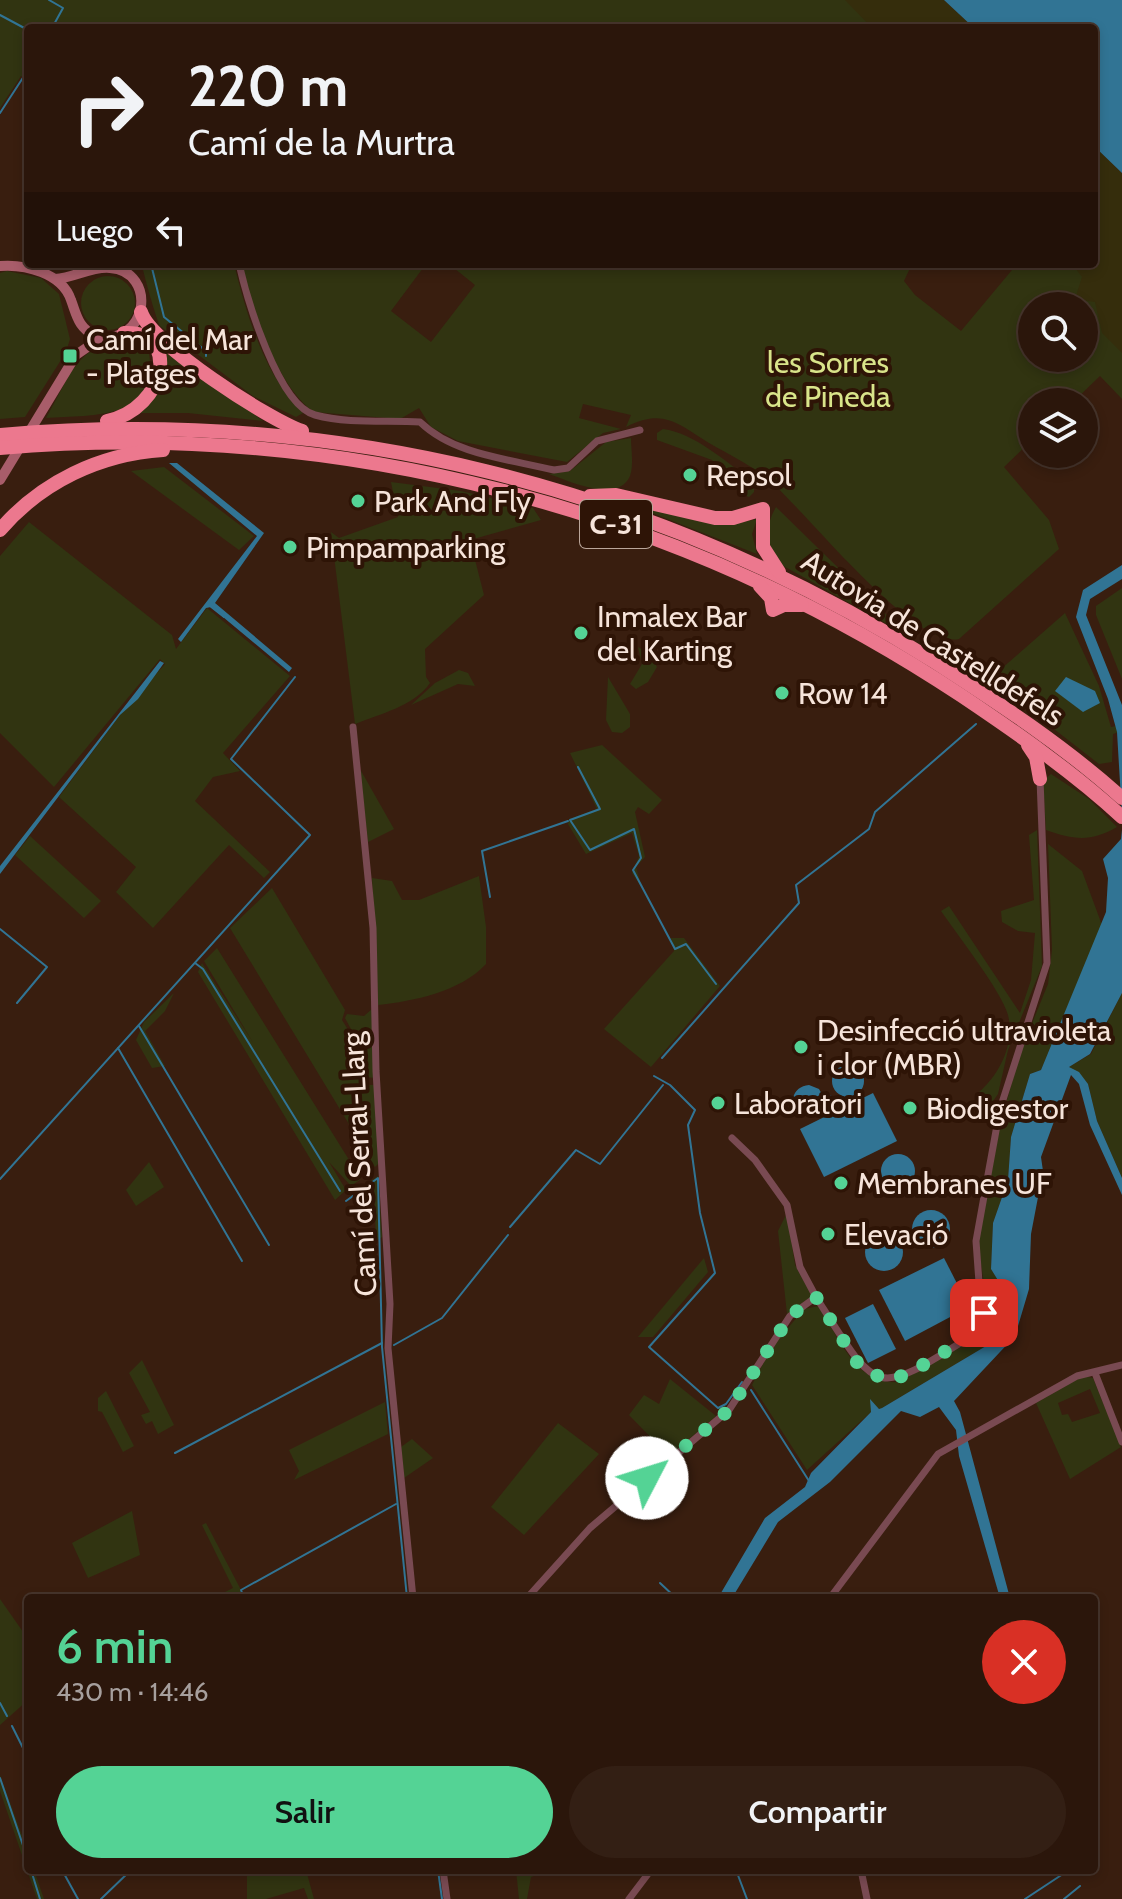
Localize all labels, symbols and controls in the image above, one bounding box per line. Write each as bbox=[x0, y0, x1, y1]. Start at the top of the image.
text: 220 m bbox=[188, 52, 348, 120]
icon: right bbox=[56, 56, 160, 160]
text: Camí de la Murtra bbox=[188, 120, 455, 164]
icon: left bbox=[149, 208, 193, 252]
text: Luego bbox=[56, 212, 133, 249]
map controls bbox=[1018, 292, 1098, 468]
button: search bbox=[1018, 292, 1098, 372]
place label: Camí del Mar - Platges bbox=[86, 321, 253, 392]
park label: les Sorres de Pineda bbox=[765, 344, 891, 415]
marker: Camí del Mar - Platges bbox=[61, 347, 79, 365]
button: layers bbox=[1018, 388, 1098, 468]
place label: Repsol bbox=[706, 457, 792, 494]
marker: Repsol bbox=[681, 466, 699, 484]
place label: Park And Fly bbox=[374, 483, 531, 520]
marker: Park And Fly bbox=[349, 492, 367, 510]
road number: C-31 bbox=[580, 500, 652, 548]
place label: Pimpamparking bbox=[306, 529, 506, 566]
marker: Pimpamparking bbox=[281, 538, 299, 556]
street label: Autovia de Castelldefels bbox=[795, 542, 1071, 734]
place label: Inmalex Bar del Karting bbox=[597, 598, 747, 669]
marker: Inmalex Bar del Karting bbox=[572, 624, 590, 642]
place label: Row 14 bbox=[798, 675, 888, 712]
marker: Row 14 bbox=[773, 684, 791, 702]
place label: Desinfecció ultravioleta i clor (MBR) bbox=[817, 1012, 1112, 1083]
street label: Camí del Serral-Llarg bbox=[334, 1030, 384, 1297]
marker: Desinfecció ultravioleta i clor (MBR) bbox=[792, 1038, 810, 1056]
place label: Laboratori bbox=[734, 1085, 862, 1122]
place label: Biodigestor bbox=[926, 1090, 1069, 1127]
marker: Laboratori bbox=[709, 1094, 727, 1112]
marker: Biodigestor bbox=[901, 1099, 919, 1117]
place label: Membranes UF bbox=[857, 1165, 1052, 1202]
marker: Membranes UF bbox=[832, 1174, 850, 1192]
place label: Elevació bbox=[844, 1216, 948, 1253]
marker: Elevació bbox=[819, 1225, 837, 1243]
pin bbox=[950, 1279, 1018, 1347]
icon: arrive bbox=[962, 1291, 1006, 1335]
position arrow bbox=[605, 1436, 689, 1520]
text: 6 min bbox=[56, 1617, 173, 1675]
button: close bbox=[982, 1620, 1066, 1704]
text: 430 m · 14:46 bbox=[56, 1676, 209, 1708]
button: Salir bbox=[56, 1766, 553, 1858]
button: Compartir bbox=[569, 1766, 1066, 1858]

